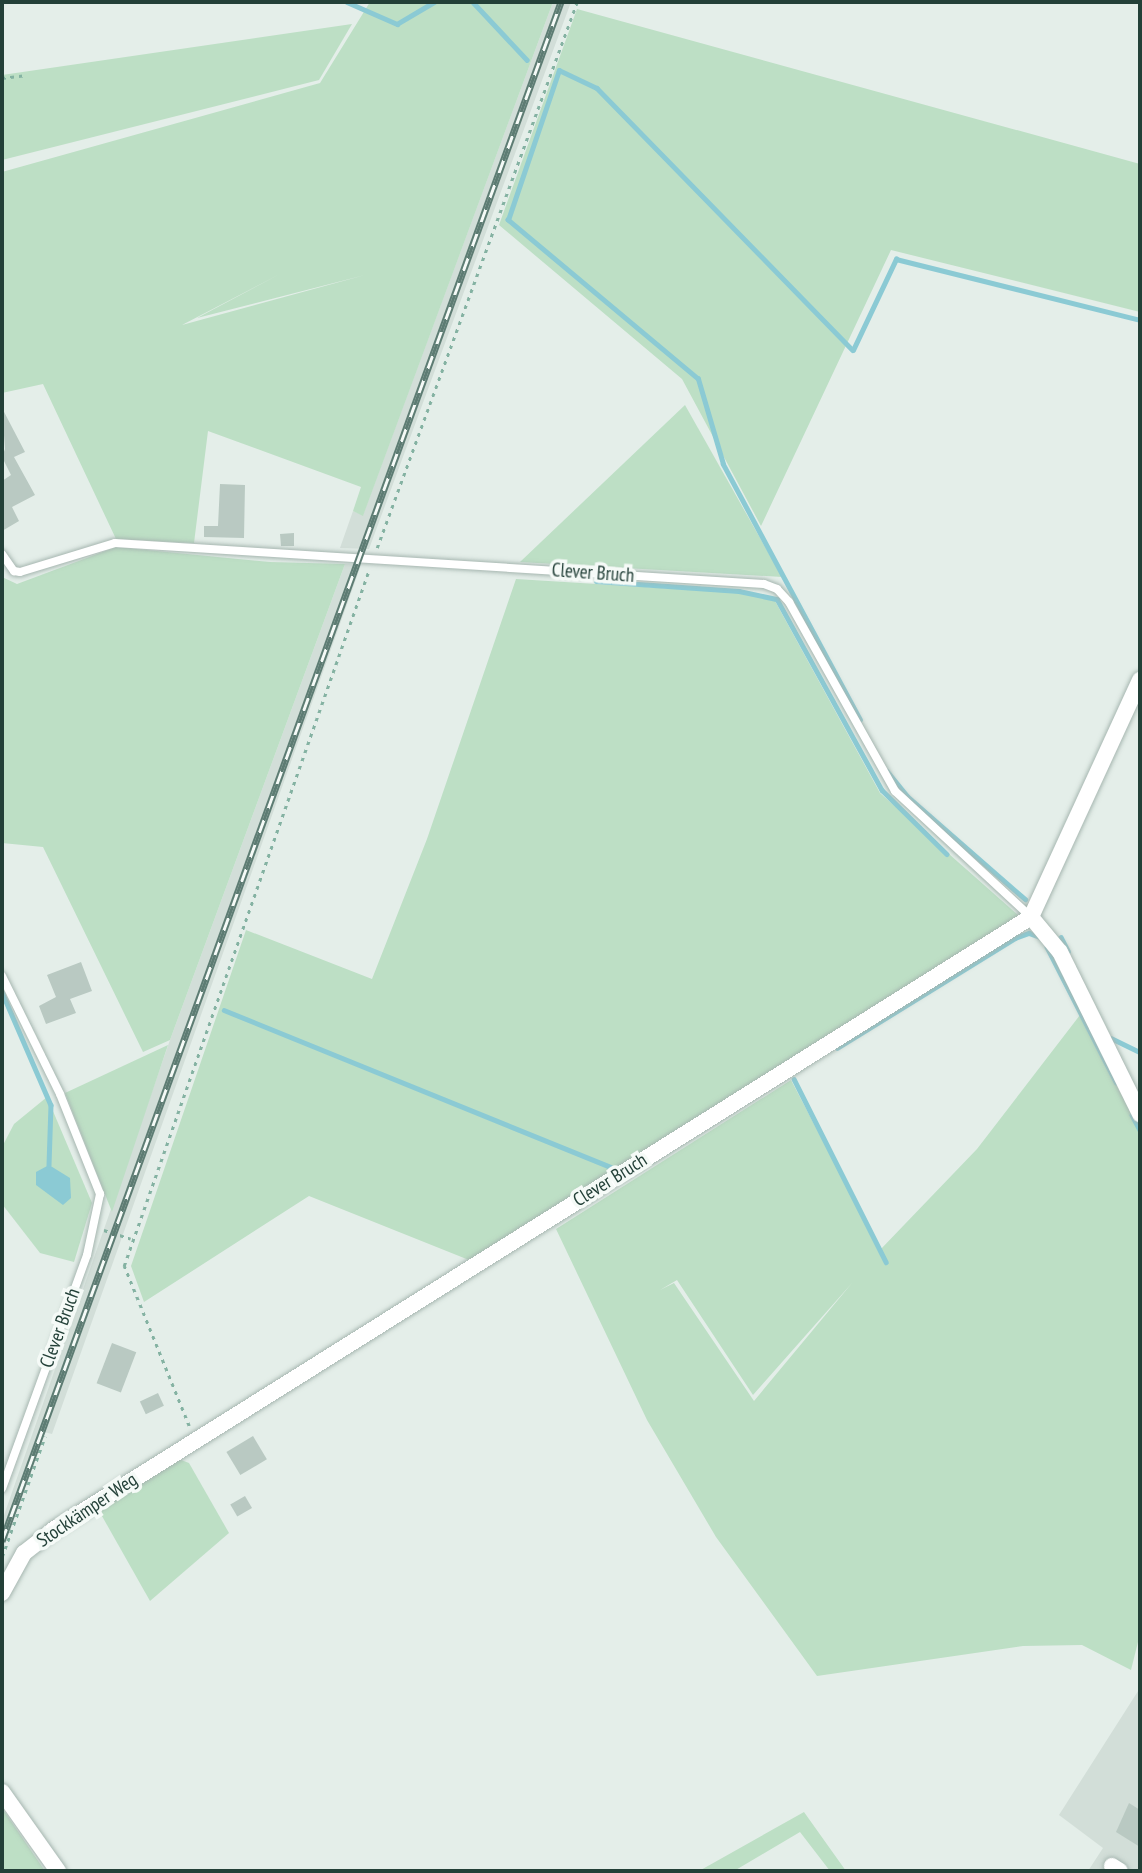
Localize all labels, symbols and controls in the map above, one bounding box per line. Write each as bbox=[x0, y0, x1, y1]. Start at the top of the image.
street label: Clever Bruch bbox=[551, 559, 635, 587]
street label: Clever Bruch bbox=[569, 1148, 651, 1212]
street label: Clever Bruch bbox=[35, 1285, 85, 1371]
street label: Stockkämper Weg bbox=[32, 1468, 142, 1552]

